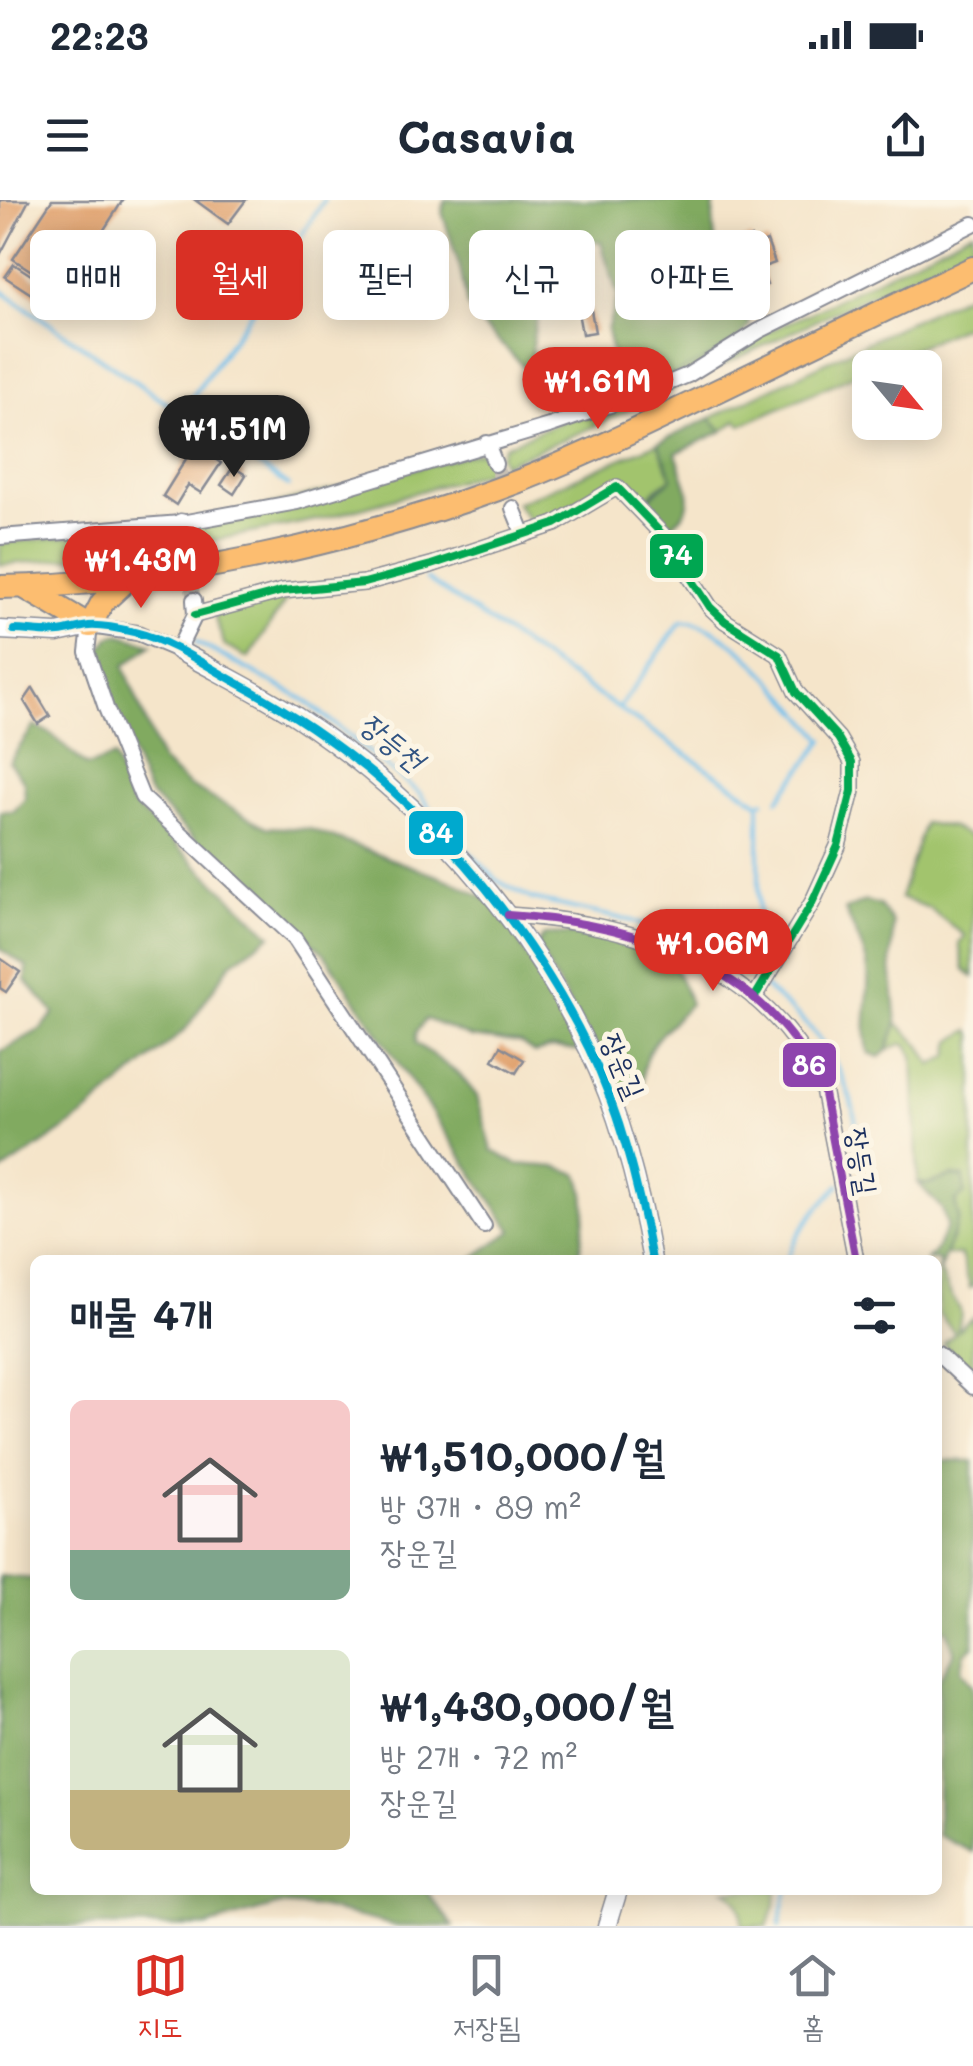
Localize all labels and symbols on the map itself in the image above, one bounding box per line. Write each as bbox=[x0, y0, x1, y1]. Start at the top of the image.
pin: ₩1.61M bbox=[517, 347, 679, 432]
north arrow bbox=[852, 350, 942, 440]
pin: ₩1.51M bbox=[153, 395, 315, 480]
pin: ₩1.43M bbox=[60, 526, 222, 611]
line badge: 74 bbox=[648, 532, 705, 580]
text: 74 bbox=[659, 536, 693, 572]
water label: 장등천 bbox=[353, 702, 436, 781]
line badge: 84 bbox=[407, 809, 465, 857]
text: 84 bbox=[418, 814, 454, 850]
pin: ₩1.06M bbox=[632, 909, 794, 994]
street label: 장운길 bbox=[594, 1027, 654, 1104]
line badge: 86 bbox=[781, 1041, 838, 1089]
text: 86 bbox=[792, 1046, 826, 1082]
street label: 장등길 bbox=[840, 1125, 886, 1197]

